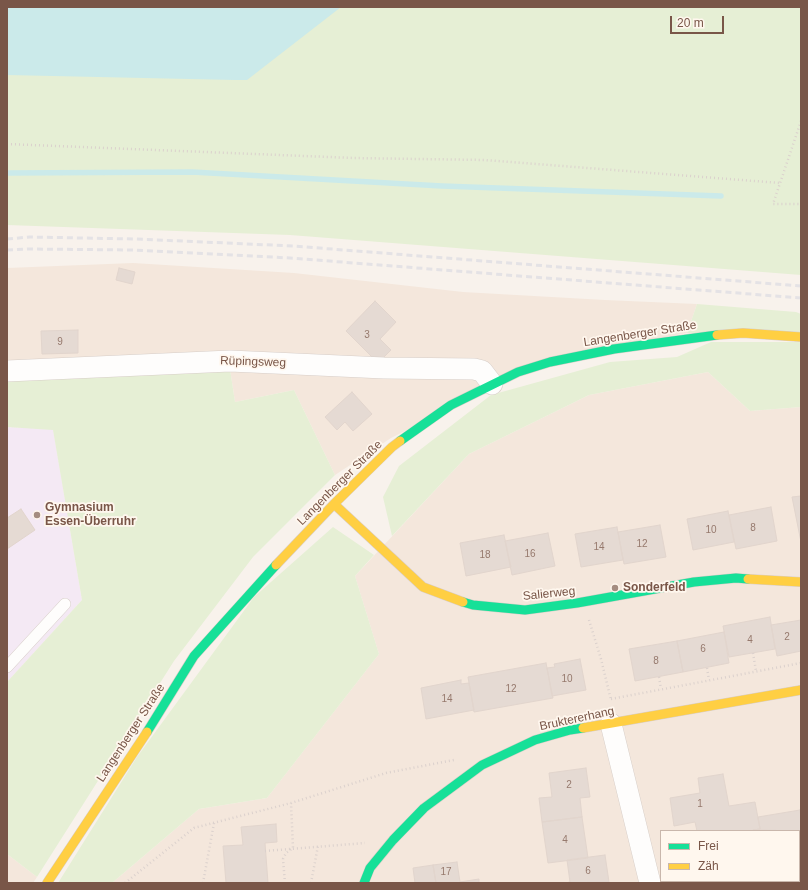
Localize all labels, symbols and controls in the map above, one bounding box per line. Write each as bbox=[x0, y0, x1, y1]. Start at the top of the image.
scale bar bbox=[672, 8, 726, 34]
text: 20 m bbox=[677, 16, 704, 30]
street label: Langenberger Straße bbox=[583, 318, 697, 350]
house number: 3 bbox=[364, 329, 370, 341]
house number: 9 bbox=[57, 336, 63, 348]
street label: Rüpingsweg bbox=[220, 354, 286, 370]
street label: Langenberger Straße bbox=[295, 438, 385, 528]
place label: Gymnasium Essen-Überruhr bbox=[45, 501, 136, 529]
marker: Gymnasium Essen-Überruhr bbox=[32, 510, 42, 520]
house number: 8 bbox=[750, 522, 756, 534]
house number: 10 bbox=[705, 524, 717, 536]
house number: 12 bbox=[636, 538, 648, 550]
house number: 14 bbox=[593, 541, 605, 553]
house number: 16 bbox=[524, 548, 536, 560]
house number: 18 bbox=[479, 549, 491, 561]
place label: Sonderfeld bbox=[623, 581, 686, 595]
marker: Sonderfeld bbox=[610, 583, 620, 593]
street label: Salierweg bbox=[522, 584, 576, 604]
house number: 2 bbox=[784, 631, 790, 643]
house number: 4 bbox=[747, 634, 753, 646]
house number: 6 bbox=[700, 643, 706, 655]
house number: 8 bbox=[653, 655, 659, 667]
house number: 10 bbox=[561, 673, 573, 685]
street label: Langenberger Straße bbox=[94, 681, 168, 785]
house number: 12 bbox=[505, 683, 517, 695]
house number: 14 bbox=[441, 693, 453, 705]
street label: Bruktererhang bbox=[538, 704, 616, 734]
house number: 2 bbox=[566, 779, 572, 791]
house number: 1 bbox=[697, 798, 703, 810]
legend bbox=[660, 830, 800, 882]
house number: 4 bbox=[562, 834, 568, 846]
text: Frei bbox=[698, 839, 719, 853]
text: Zäh bbox=[698, 859, 719, 873]
house number: 6 bbox=[585, 865, 591, 877]
house number: 17 bbox=[440, 866, 452, 878]

